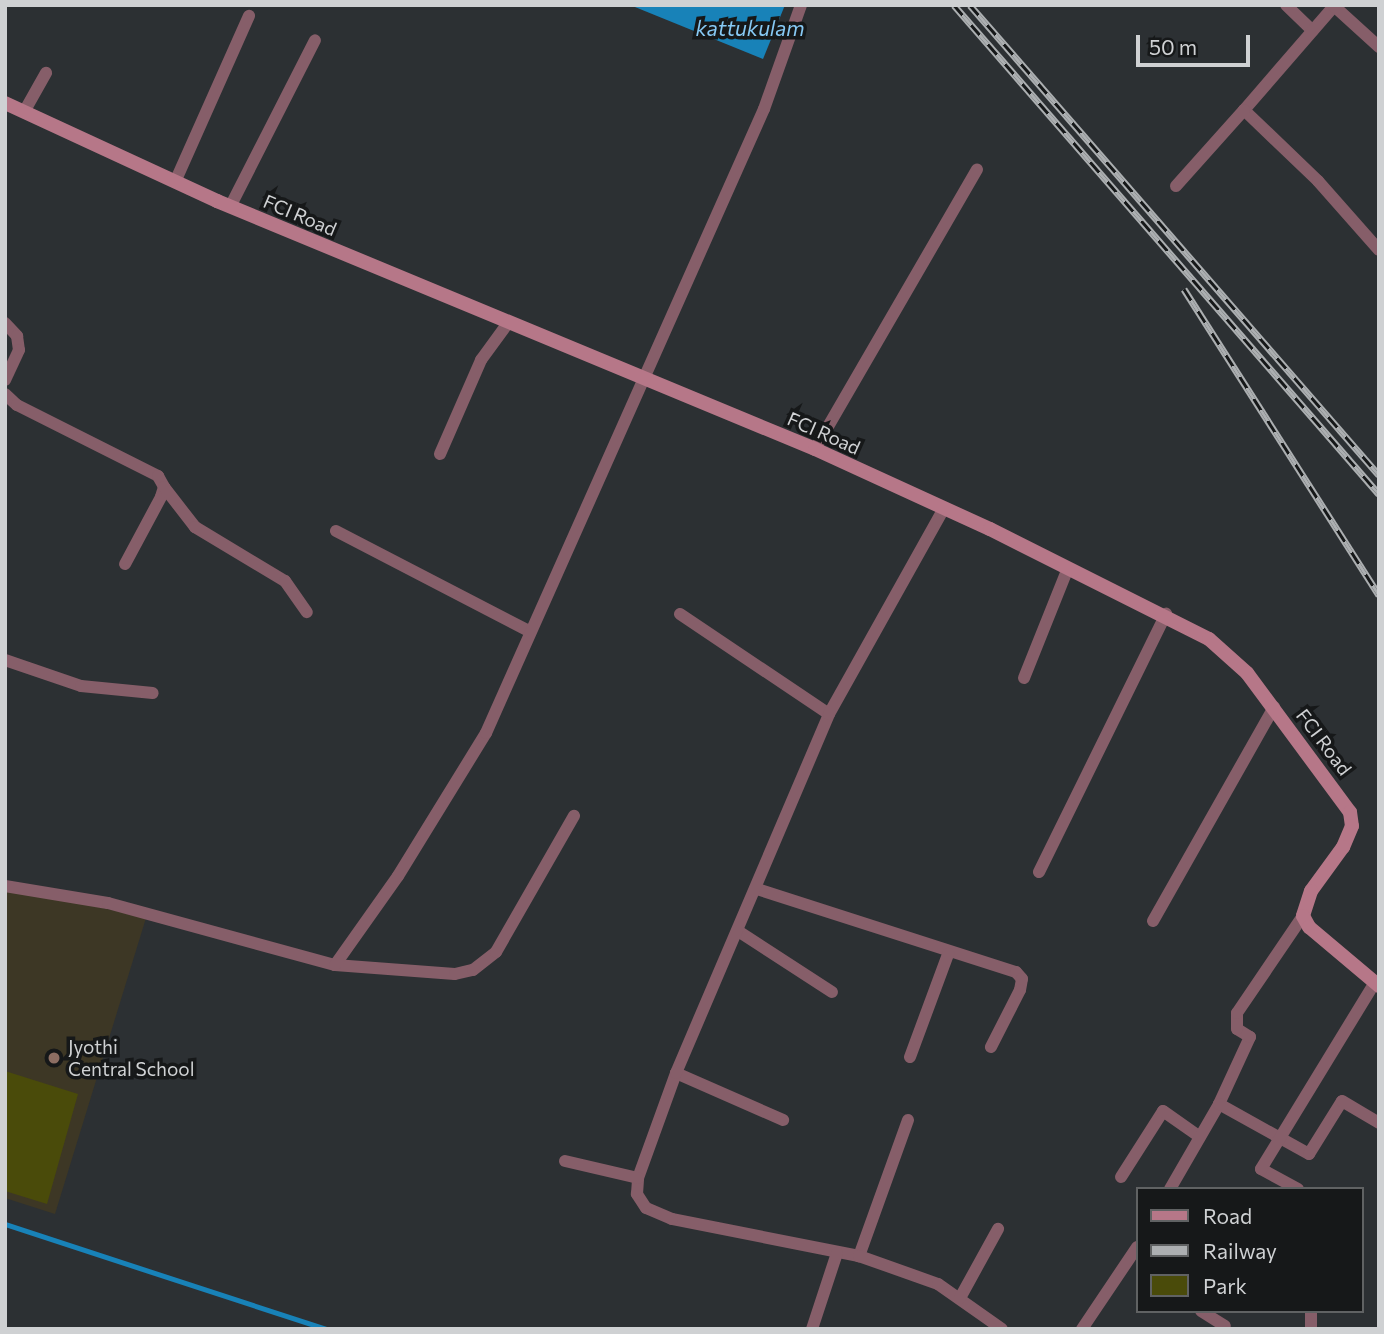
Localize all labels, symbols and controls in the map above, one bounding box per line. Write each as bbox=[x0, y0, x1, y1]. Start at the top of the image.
water label: kattukulam bbox=[695, 15, 805, 41]
scale bar bbox=[1139, 21, 1253, 65]
text: 50 m bbox=[1149, 34, 1197, 59]
street label: FCI Road bbox=[260, 189, 340, 241]
street label: FCI Road bbox=[784, 407, 864, 459]
street label: FCI Road bbox=[1292, 704, 1356, 780]
place label: Jyothi Central School bbox=[68, 1036, 194, 1080]
marker: Jyothi Central School bbox=[46, 1050, 62, 1066]
legend bbox=[1136, 1187, 1363, 1313]
text: Road bbox=[1203, 1203, 1252, 1228]
text: Railway bbox=[1203, 1238, 1277, 1263]
text: Park bbox=[1203, 1273, 1247, 1298]

